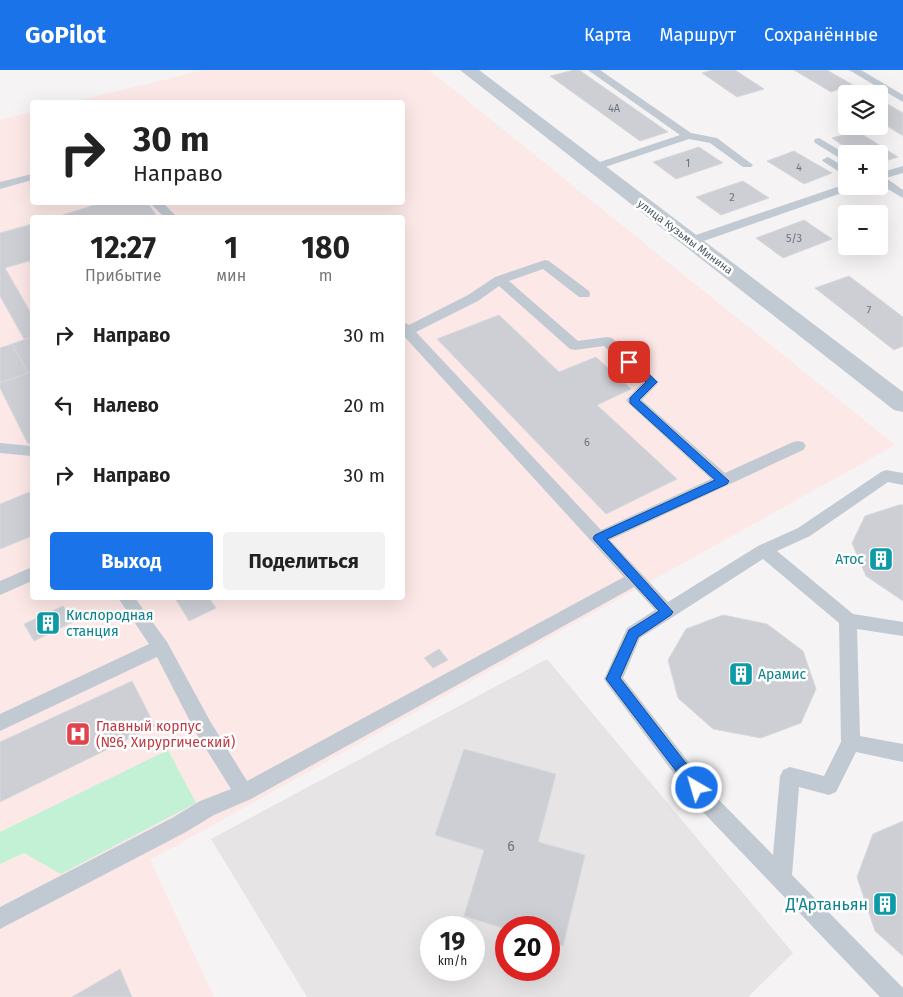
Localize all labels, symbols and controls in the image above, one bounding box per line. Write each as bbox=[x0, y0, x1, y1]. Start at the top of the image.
text: GoPilot bbox=[25, 21, 106, 49]
text: Карта bbox=[584, 24, 632, 46]
text: Маршрут bbox=[660, 24, 736, 46]
text: Сохранённые bbox=[764, 24, 878, 46]
map controls bbox=[838, 85, 888, 255]
button: layers bbox=[838, 85, 888, 135]
house number: 4А bbox=[608, 102, 621, 115]
text: 30 m bbox=[133, 118, 210, 160]
icon: right bbox=[50, 120, 115, 185]
button: + bbox=[838, 145, 888, 195]
house number: 1 bbox=[686, 157, 690, 170]
text: Направо bbox=[133, 160, 223, 187]
house number: 4 bbox=[796, 161, 802, 174]
house number: 2 bbox=[729, 191, 735, 204]
street label: улица Кузьмы Минина bbox=[635, 197, 735, 277]
button: − bbox=[838, 205, 888, 255]
text: 12:27 bbox=[90, 230, 156, 266]
text: 1 bbox=[224, 230, 238, 266]
text: 180 bbox=[301, 230, 350, 266]
house number: 5/3 bbox=[786, 232, 802, 245]
text: Прибытие bbox=[85, 266, 161, 285]
text: мин bbox=[216, 266, 246, 285]
text: m bbox=[319, 266, 332, 285]
house number: 7 bbox=[867, 304, 872, 317]
icon: right bbox=[50, 321, 78, 349]
text: Направо bbox=[93, 324, 170, 347]
text: 30 m bbox=[344, 324, 385, 347]
pin bbox=[608, 341, 650, 383]
icon: arrive bbox=[615, 348, 643, 376]
icon: left bbox=[50, 391, 78, 419]
text: Налево bbox=[93, 394, 159, 417]
text: 20 m bbox=[344, 394, 385, 417]
house number: 6 bbox=[584, 436, 590, 449]
icon: right bbox=[50, 461, 78, 489]
text: Направо bbox=[93, 464, 170, 487]
text: 30 m bbox=[344, 464, 385, 487]
button: Выход bbox=[50, 532, 213, 590]
button: Поделиться bbox=[223, 532, 385, 590]
building icon: Атос bbox=[868, 546, 894, 572]
place label: Атос bbox=[835, 551, 864, 568]
place label: Кислородная станция bbox=[66, 607, 153, 640]
building icon: Кислородная станция bbox=[35, 610, 61, 636]
building icon: Арамис bbox=[728, 661, 754, 687]
place label: Арамис bbox=[758, 666, 807, 683]
place label: Главный корпус (№6, Хирургический) bbox=[96, 718, 235, 751]
hospital icon: Главный корпус (№6, Хирургический) bbox=[65, 721, 91, 747]
position arrow bbox=[670, 761, 722, 813]
house number: 6 bbox=[507, 838, 515, 855]
building icon: Д'Артаньян bbox=[872, 891, 898, 917]
place label: Д'Артаньян bbox=[785, 895, 868, 914]
speed limit sign: 20 bbox=[495, 916, 560, 981]
text: 19 bbox=[440, 927, 465, 957]
text: km/h bbox=[438, 954, 467, 968]

